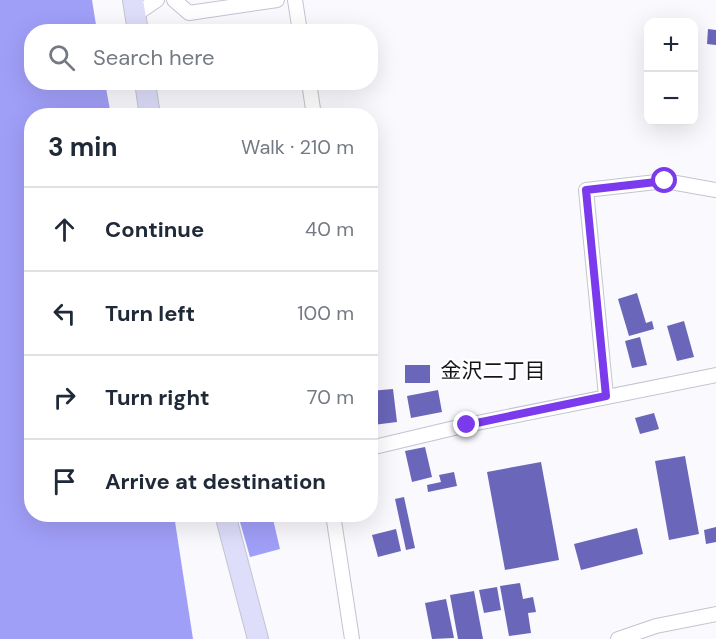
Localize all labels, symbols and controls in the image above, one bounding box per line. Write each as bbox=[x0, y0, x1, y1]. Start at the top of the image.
map controls bbox=[644, 18, 698, 126]
button: + bbox=[644, 18, 698, 72]
search box bbox=[24, 24, 378, 90]
icon: search bbox=[45, 41, 78, 74]
text: Search here bbox=[93, 43, 214, 72]
button: − bbox=[644, 72, 698, 126]
text: 3 min bbox=[48, 130, 117, 164]
text: Walk · 210 m bbox=[241, 134, 354, 160]
route start bbox=[651, 167, 677, 193]
icon: ahead bbox=[48, 213, 81, 246]
text: Continue bbox=[105, 215, 204, 244]
text: 40 m bbox=[305, 216, 354, 242]
icon: left bbox=[48, 297, 81, 330]
text: Turn left bbox=[105, 299, 195, 328]
text: 100 m bbox=[297, 300, 354, 326]
district label: 金沢二丁目 bbox=[441, 357, 546, 385]
icon: right bbox=[48, 381, 81, 414]
text: Turn right bbox=[105, 383, 210, 412]
text: 70 m bbox=[307, 384, 354, 410]
route end bbox=[453, 411, 479, 437]
icon: arrive bbox=[48, 465, 81, 498]
text: Arrive at destination bbox=[105, 467, 326, 496]

